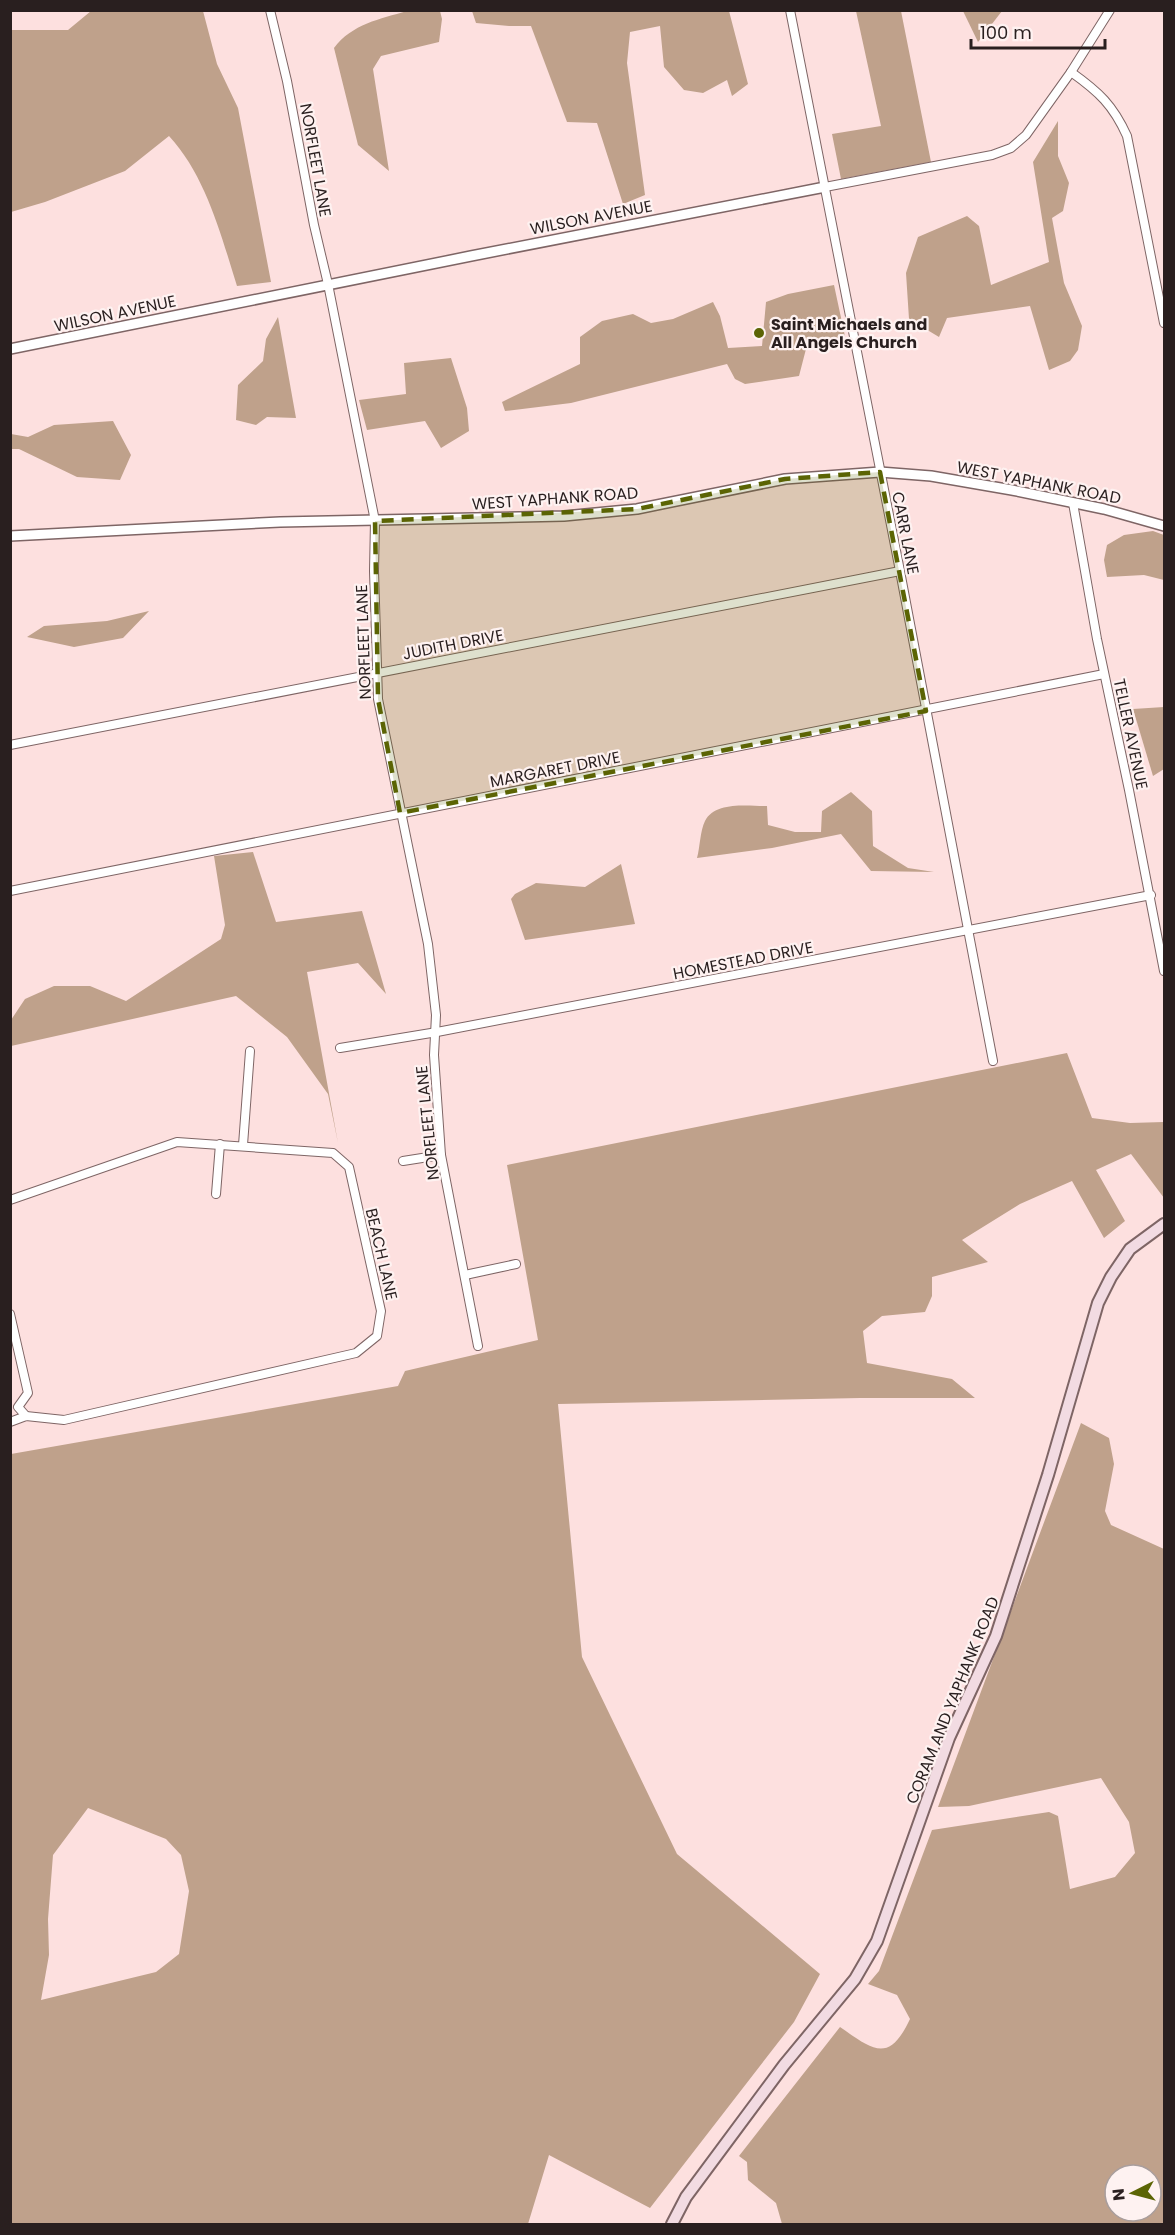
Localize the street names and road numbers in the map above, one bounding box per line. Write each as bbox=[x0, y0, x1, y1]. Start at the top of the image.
street label: NORFLEET LANE bbox=[294, 101, 337, 219]
street label: WILSON AVENUE bbox=[528, 194, 654, 241]
street label: WILSON AVENUE bbox=[52, 289, 178, 338]
street label: WEST YAPHANK ROAD bbox=[955, 455, 1123, 510]
street label: WEST YAPHANK ROAD bbox=[471, 481, 639, 516]
street label: CARR LANE bbox=[886, 490, 925, 577]
street label: NORFLEET LANE bbox=[350, 584, 377, 700]
street label: JUDITH DRIVE bbox=[401, 623, 506, 666]
street label: TELLER AVENUE bbox=[1108, 676, 1154, 792]
street label: MARGARET DRIVE bbox=[488, 746, 622, 793]
street label: HOMESTEAD DRIVE bbox=[671, 936, 815, 985]
street label: NORFLEET LANE bbox=[410, 1065, 445, 1181]
street label: BEACH LANE bbox=[360, 1206, 403, 1302]
street label: CORAM AND YAPHANK ROAD bbox=[900, 1593, 1005, 1807]

